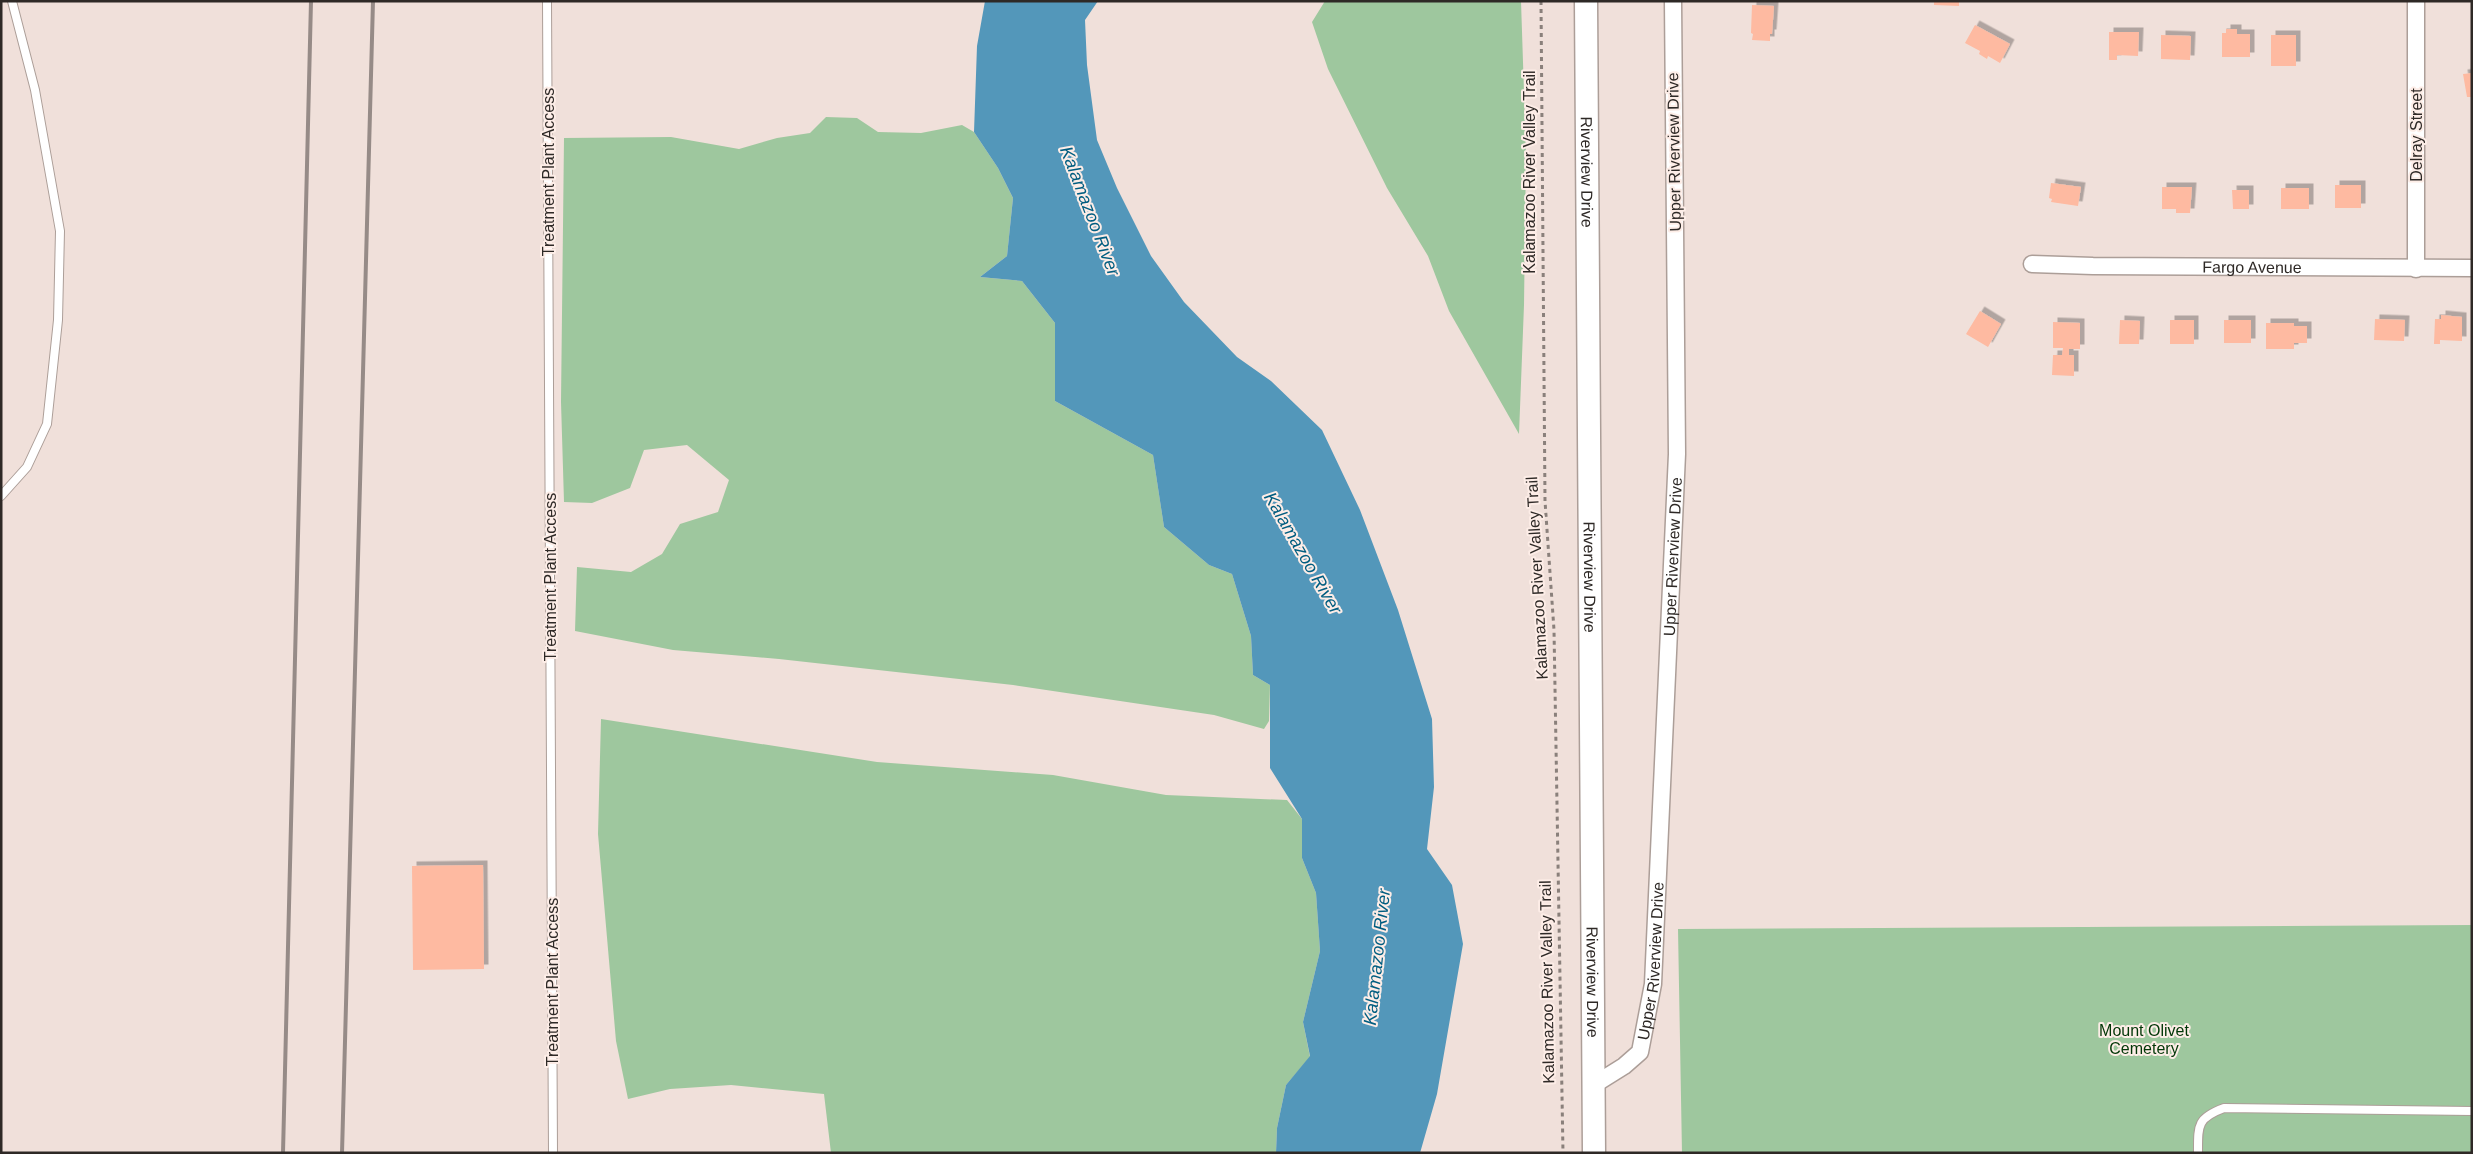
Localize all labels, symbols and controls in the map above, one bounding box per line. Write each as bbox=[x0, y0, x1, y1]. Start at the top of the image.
street label: Kalamazoo River Valley Trail bbox=[1521, 70, 1538, 274]
street label: Upper Riverview Drive bbox=[1664, 72, 1684, 232]
street label: Treatment Plant Access bbox=[540, 88, 557, 256]
street label: Delray Street bbox=[2408, 88, 2425, 182]
street label: Riverview Drive bbox=[1578, 116, 1596, 228]
water label: Kalamazoo River bbox=[1056, 143, 1124, 279]
street label: Fargo Avenue bbox=[2202, 258, 2302, 276]
street label: Kalamazoo River Valley Trail bbox=[1523, 476, 1551, 680]
street label: Upper Riverview Drive bbox=[1660, 477, 1684, 637]
water label: Kalamazoo River bbox=[1260, 489, 1346, 618]
street label: Treatment Plant Access bbox=[542, 493, 559, 661]
street label: Riverview Drive bbox=[1581, 521, 1599, 633]
street label: Kalamazoo River Valley Trail bbox=[1537, 880, 1557, 1084]
street label: Upper Riverview Drive bbox=[1634, 881, 1666, 1041]
water label: Kalamazoo River bbox=[1360, 887, 1394, 1026]
street label: Treatment Plant Access bbox=[544, 898, 561, 1066]
street label: Riverview Drive bbox=[1584, 926, 1602, 1038]
park label: Mount Olivet Cemetery bbox=[2099, 1022, 2189, 1057]

